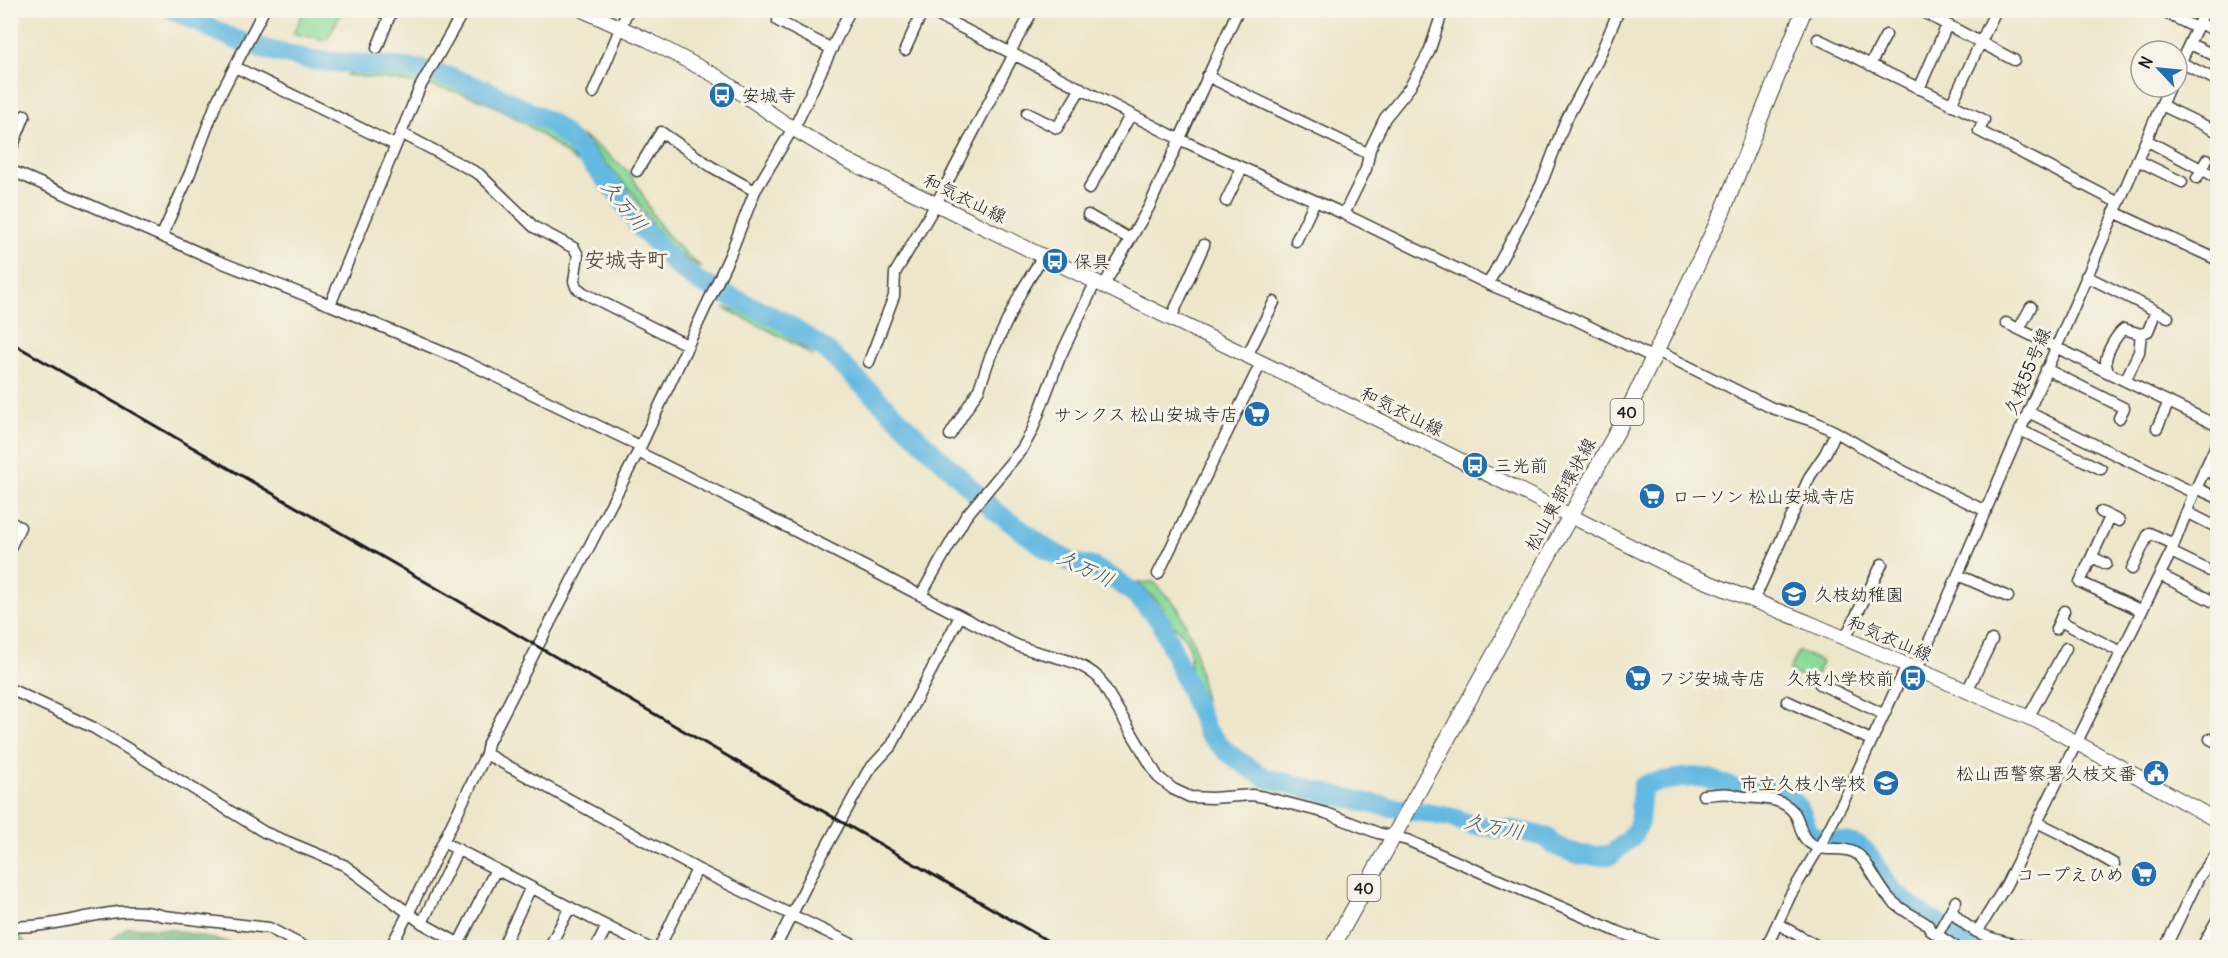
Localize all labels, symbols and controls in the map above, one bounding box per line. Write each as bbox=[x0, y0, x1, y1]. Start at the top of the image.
north arrow bbox=[2129, 39, 2189, 99]
text: N bbox=[2134, 53, 2157, 72]
bus stop icon: 安城寺 bbox=[707, 80, 737, 110]
place label: 安城寺 bbox=[742, 84, 796, 107]
street label: 和気衣山線 bbox=[920, 168, 1010, 228]
water label: 久万川 bbox=[597, 174, 653, 236]
district label: 安城寺町 bbox=[584, 246, 668, 273]
bus stop icon: 保具 bbox=[1040, 246, 1070, 276]
place label: 保具 bbox=[1074, 250, 1110, 273]
street label: 久枝55号線 bbox=[1998, 324, 2056, 418]
street label: 和気衣山線 bbox=[1357, 381, 1447, 441]
supermarket icon: サンクス 松山安城寺店 bbox=[1242, 399, 1272, 429]
road number: 40 bbox=[1610, 399, 1644, 425]
place label: サンクス 松山安城寺店 bbox=[1054, 403, 1238, 426]
street label: 松山東部環状線 bbox=[1519, 433, 1601, 555]
bus stop icon: 三光前 bbox=[1460, 450, 1490, 480]
place label: 三光前 bbox=[1494, 454, 1548, 477]
supermarket icon: ローソン 松山安城寺店 bbox=[1637, 481, 1667, 511]
place label: ローソン 松山安城寺店 bbox=[1672, 485, 1856, 508]
water label: 久万川 bbox=[1054, 544, 1118, 592]
school or university icon: 久枝幼稚園 bbox=[1779, 579, 1809, 609]
place label: 久枝幼稚園 bbox=[1814, 583, 1904, 606]
street label: 和気衣山線 bbox=[1844, 610, 1936, 666]
supermarket icon: フジ安城寺店 bbox=[1623, 663, 1653, 693]
bus stop icon: 久枝小学校前 bbox=[1898, 663, 1928, 693]
place label: フジ安城寺店 bbox=[1658, 667, 1766, 690]
place label: 久枝小学校前 bbox=[1786, 667, 1894, 690]
public building icon: 松山西警察署久枝交番 bbox=[2141, 758, 2171, 788]
place label: 松山西警察署久枝交番 bbox=[1956, 762, 2136, 785]
school or university icon: 市立久枝小学校 bbox=[1871, 768, 1901, 798]
place label: 市立久枝小学校 bbox=[1740, 772, 1866, 795]
water label: 久万川 bbox=[1462, 808, 1526, 844]
supermarket icon: コープえひめ bbox=[2129, 859, 2159, 889]
place label: コープえひめ bbox=[2017, 863, 2124, 886]
road number: 40 bbox=[1348, 875, 1380, 901]

